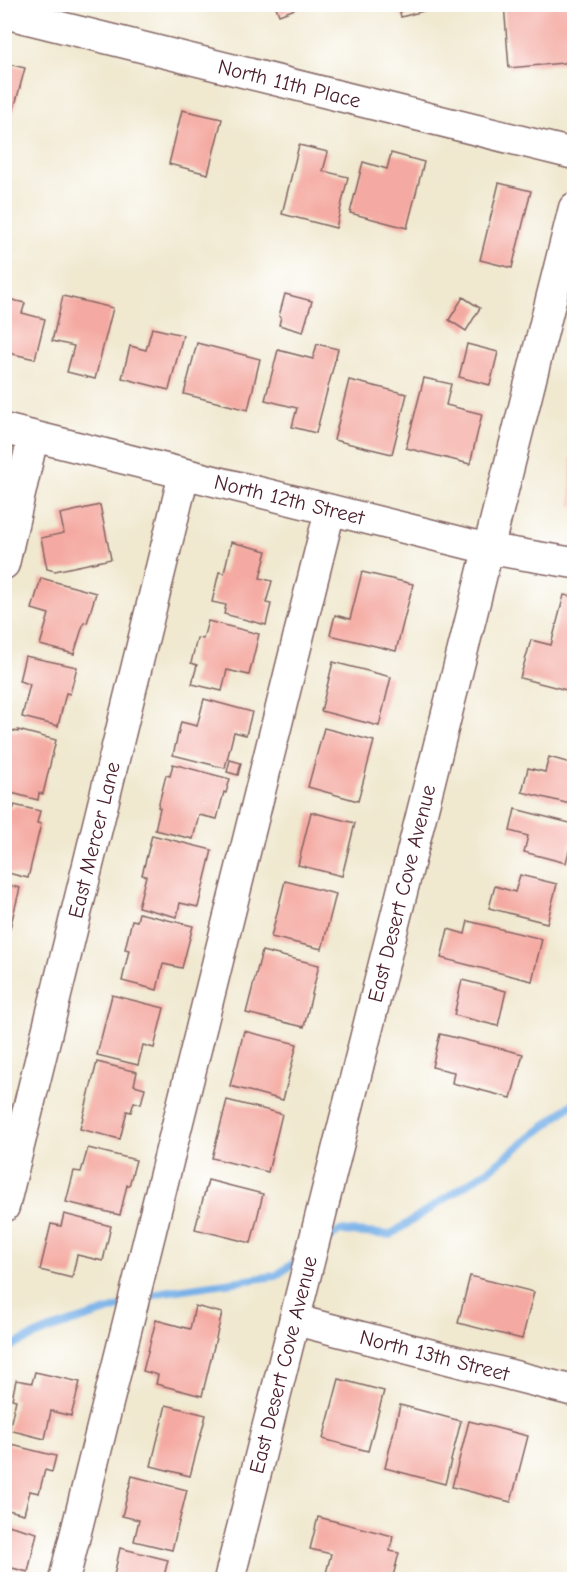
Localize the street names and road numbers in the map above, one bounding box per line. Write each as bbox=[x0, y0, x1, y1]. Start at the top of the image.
street label: North 11th Place bbox=[215, 54, 363, 113]
street label: North 12th Street bbox=[212, 469, 368, 530]
street label: East Mercer Lane bbox=[63, 759, 125, 921]
street label: East Desert Cove Avenue bbox=[363, 782, 441, 1005]
street label: East Desert Cove Avenue bbox=[244, 1253, 322, 1476]
street label: North 13th Street bbox=[357, 1325, 513, 1386]

